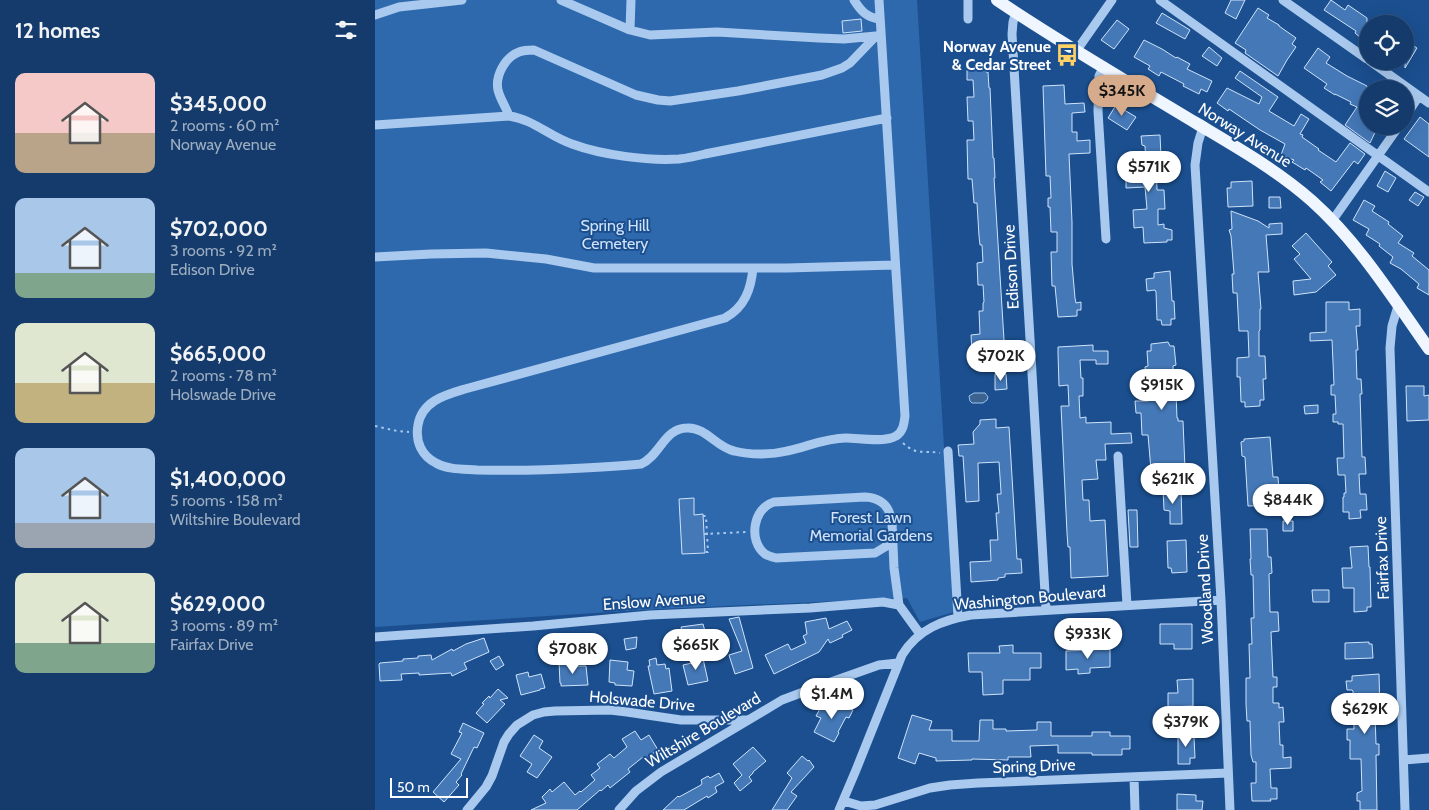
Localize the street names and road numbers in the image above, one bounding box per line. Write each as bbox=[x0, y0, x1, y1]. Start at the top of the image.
street label: Norway Avenue bbox=[1195, 99, 1295, 171]
street label: Edison Drive bbox=[999, 224, 1023, 310]
street label: Fairfax Drive bbox=[1371, 516, 1393, 600]
street label: Woodland Drive bbox=[1193, 534, 1217, 644]
street label: Washington Boulevard bbox=[953, 582, 1107, 614]
street label: Enslow Avenue bbox=[602, 588, 706, 614]
street label: Holswade Drive bbox=[588, 687, 696, 715]
street label: Wiltshire Boulevard bbox=[642, 688, 764, 772]
street label: Spring Drive bbox=[992, 755, 1076, 777]

